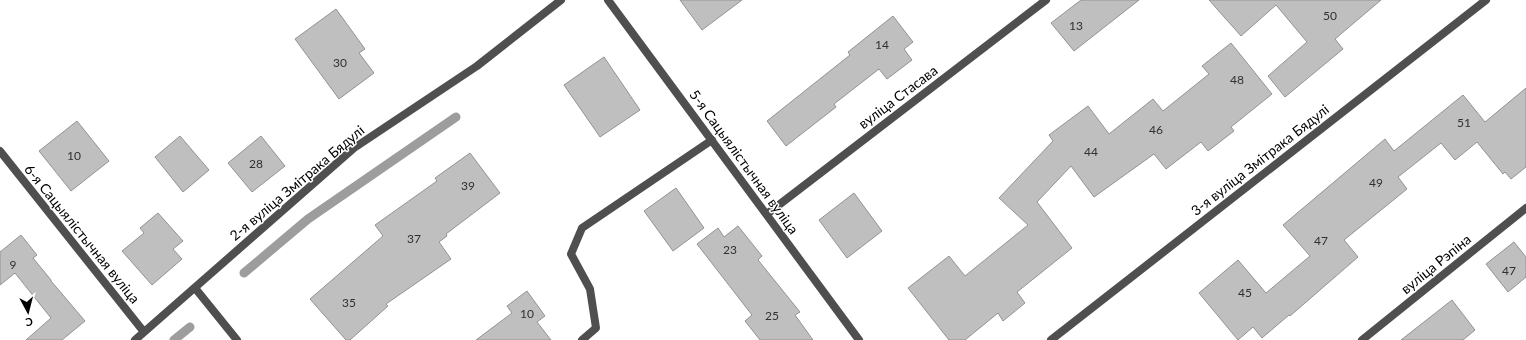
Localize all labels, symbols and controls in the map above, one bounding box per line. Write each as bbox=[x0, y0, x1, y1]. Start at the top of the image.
house number: 50 bbox=[1323, 8, 1337, 23]
house number: 13 bbox=[1069, 18, 1083, 33]
house number: 14 bbox=[875, 37, 889, 52]
house number: 30 bbox=[333, 55, 347, 70]
street label: вуліца Стасава bbox=[855, 61, 941, 132]
house number: 48 bbox=[1230, 72, 1244, 87]
street label: 5-я Сацыялістычная вуліца bbox=[686, 86, 802, 237]
street label: 3-я вуліца Змітрака Бядулі bbox=[1187, 100, 1332, 219]
house number: 51 bbox=[1457, 115, 1471, 130]
street label: 2-я вуліца Змітрака Бядулі bbox=[226, 121, 367, 244]
house number: 46 bbox=[1149, 122, 1163, 137]
house number: 44 bbox=[1084, 144, 1098, 159]
house number: 10 bbox=[67, 148, 81, 163]
house number: 28 bbox=[249, 156, 263, 171]
street label: 6-я Сацыялістычная вуліца bbox=[21, 161, 144, 307]
house number: 49 bbox=[1369, 175, 1383, 190]
house number: 39 bbox=[461, 178, 475, 193]
street label: вуліца Рэпіна bbox=[1397, 230, 1474, 297]
house number: 37 bbox=[407, 231, 421, 246]
house number: 47 bbox=[1314, 233, 1328, 248]
house number: 23 bbox=[723, 242, 737, 257]
house number: 9 bbox=[10, 257, 17, 272]
house number: 47 bbox=[1502, 263, 1516, 278]
house number: 45 bbox=[1238, 285, 1252, 300]
north arrow bbox=[8, 292, 48, 332]
house number: 35 bbox=[342, 295, 356, 310]
house number: 10 bbox=[520, 306, 534, 321]
house number: 25 bbox=[765, 308, 779, 323]
text: С bbox=[24, 316, 34, 329]

